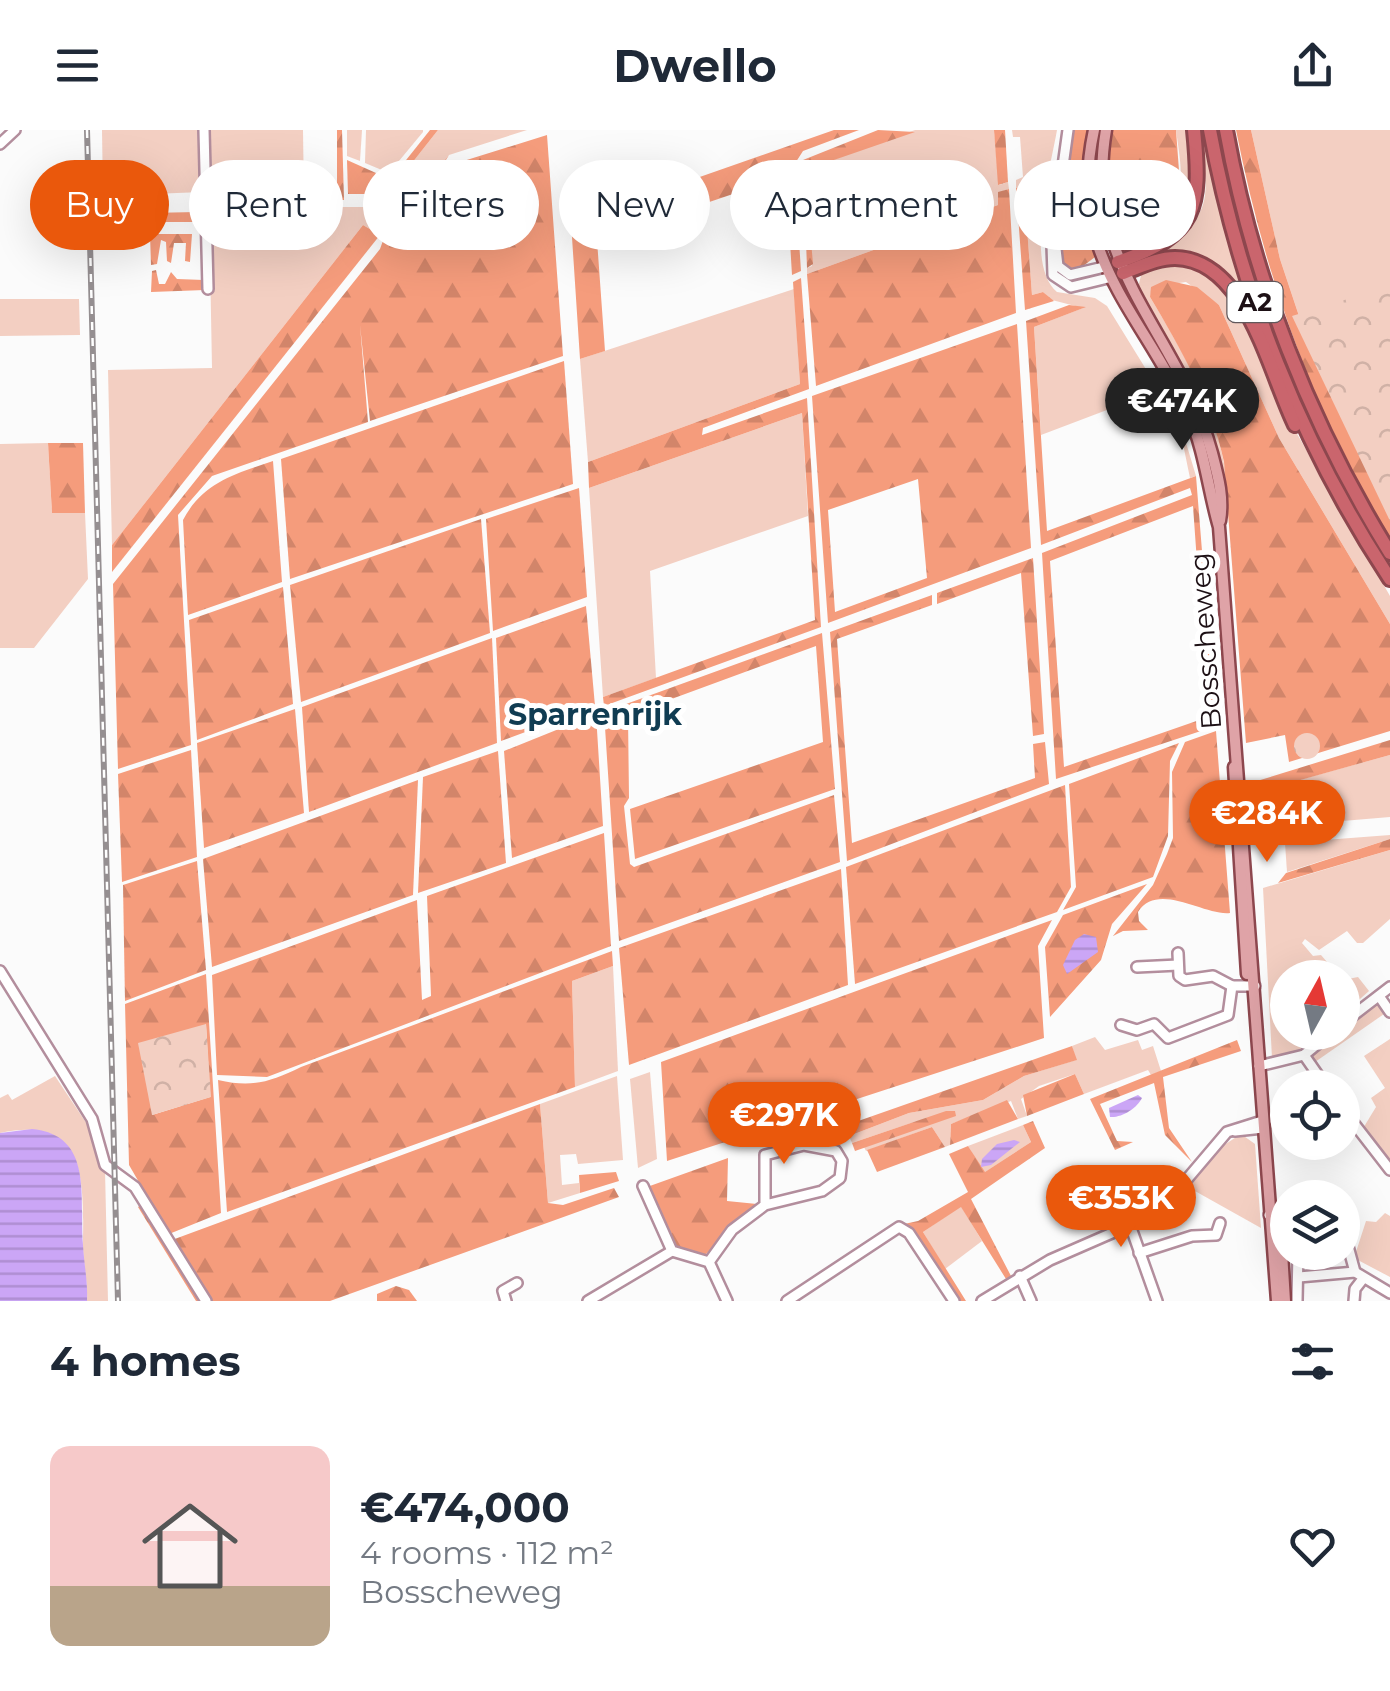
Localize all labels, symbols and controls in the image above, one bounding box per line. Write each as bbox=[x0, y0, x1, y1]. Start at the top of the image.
icon: menu bbox=[50, 38, 105, 93]
text: Dwello bbox=[613, 38, 777, 93]
icon: share bbox=[1285, 38, 1340, 93]
chip: Buy bbox=[30, 160, 169, 250]
chip: Rent bbox=[189, 160, 343, 250]
chip: Filters bbox=[363, 160, 539, 250]
chip: New bbox=[559, 160, 710, 250]
chip: Apartment bbox=[730, 160, 994, 250]
chip: House bbox=[1014, 160, 1196, 250]
road number: A2 bbox=[1228, 282, 1282, 322]
pin: €474K bbox=[1112, 368, 1252, 453]
text: €474K bbox=[1127, 381, 1237, 420]
street label: Bosscheweg bbox=[1182, 551, 1228, 731]
district label: Sparrenrijk bbox=[508, 696, 682, 733]
pin: €284K bbox=[1197, 780, 1337, 865]
text: €284K bbox=[1211, 793, 1323, 832]
north arrow bbox=[1270, 960, 1360, 1050]
map controls bbox=[1270, 960, 1360, 1270]
button: locate bbox=[1270, 1070, 1360, 1160]
pin: €297K bbox=[714, 1082, 854, 1167]
text: €297K bbox=[730, 1095, 838, 1134]
pin: €353K bbox=[1051, 1165, 1191, 1250]
text: €353K bbox=[1068, 1178, 1174, 1217]
button: layers bbox=[1270, 1180, 1360, 1270]
icon: filters bbox=[1285, 1334, 1340, 1389]
text: 4 homes bbox=[50, 1335, 241, 1387]
text: €474,000 bbox=[360, 1481, 570, 1533]
icon: home bbox=[130, 1486, 250, 1606]
icon: heart bbox=[1285, 1519, 1340, 1574]
text: 4 rooms · 112 m² bbox=[360, 1533, 614, 1572]
text: Bosscheweg bbox=[360, 1572, 563, 1611]

